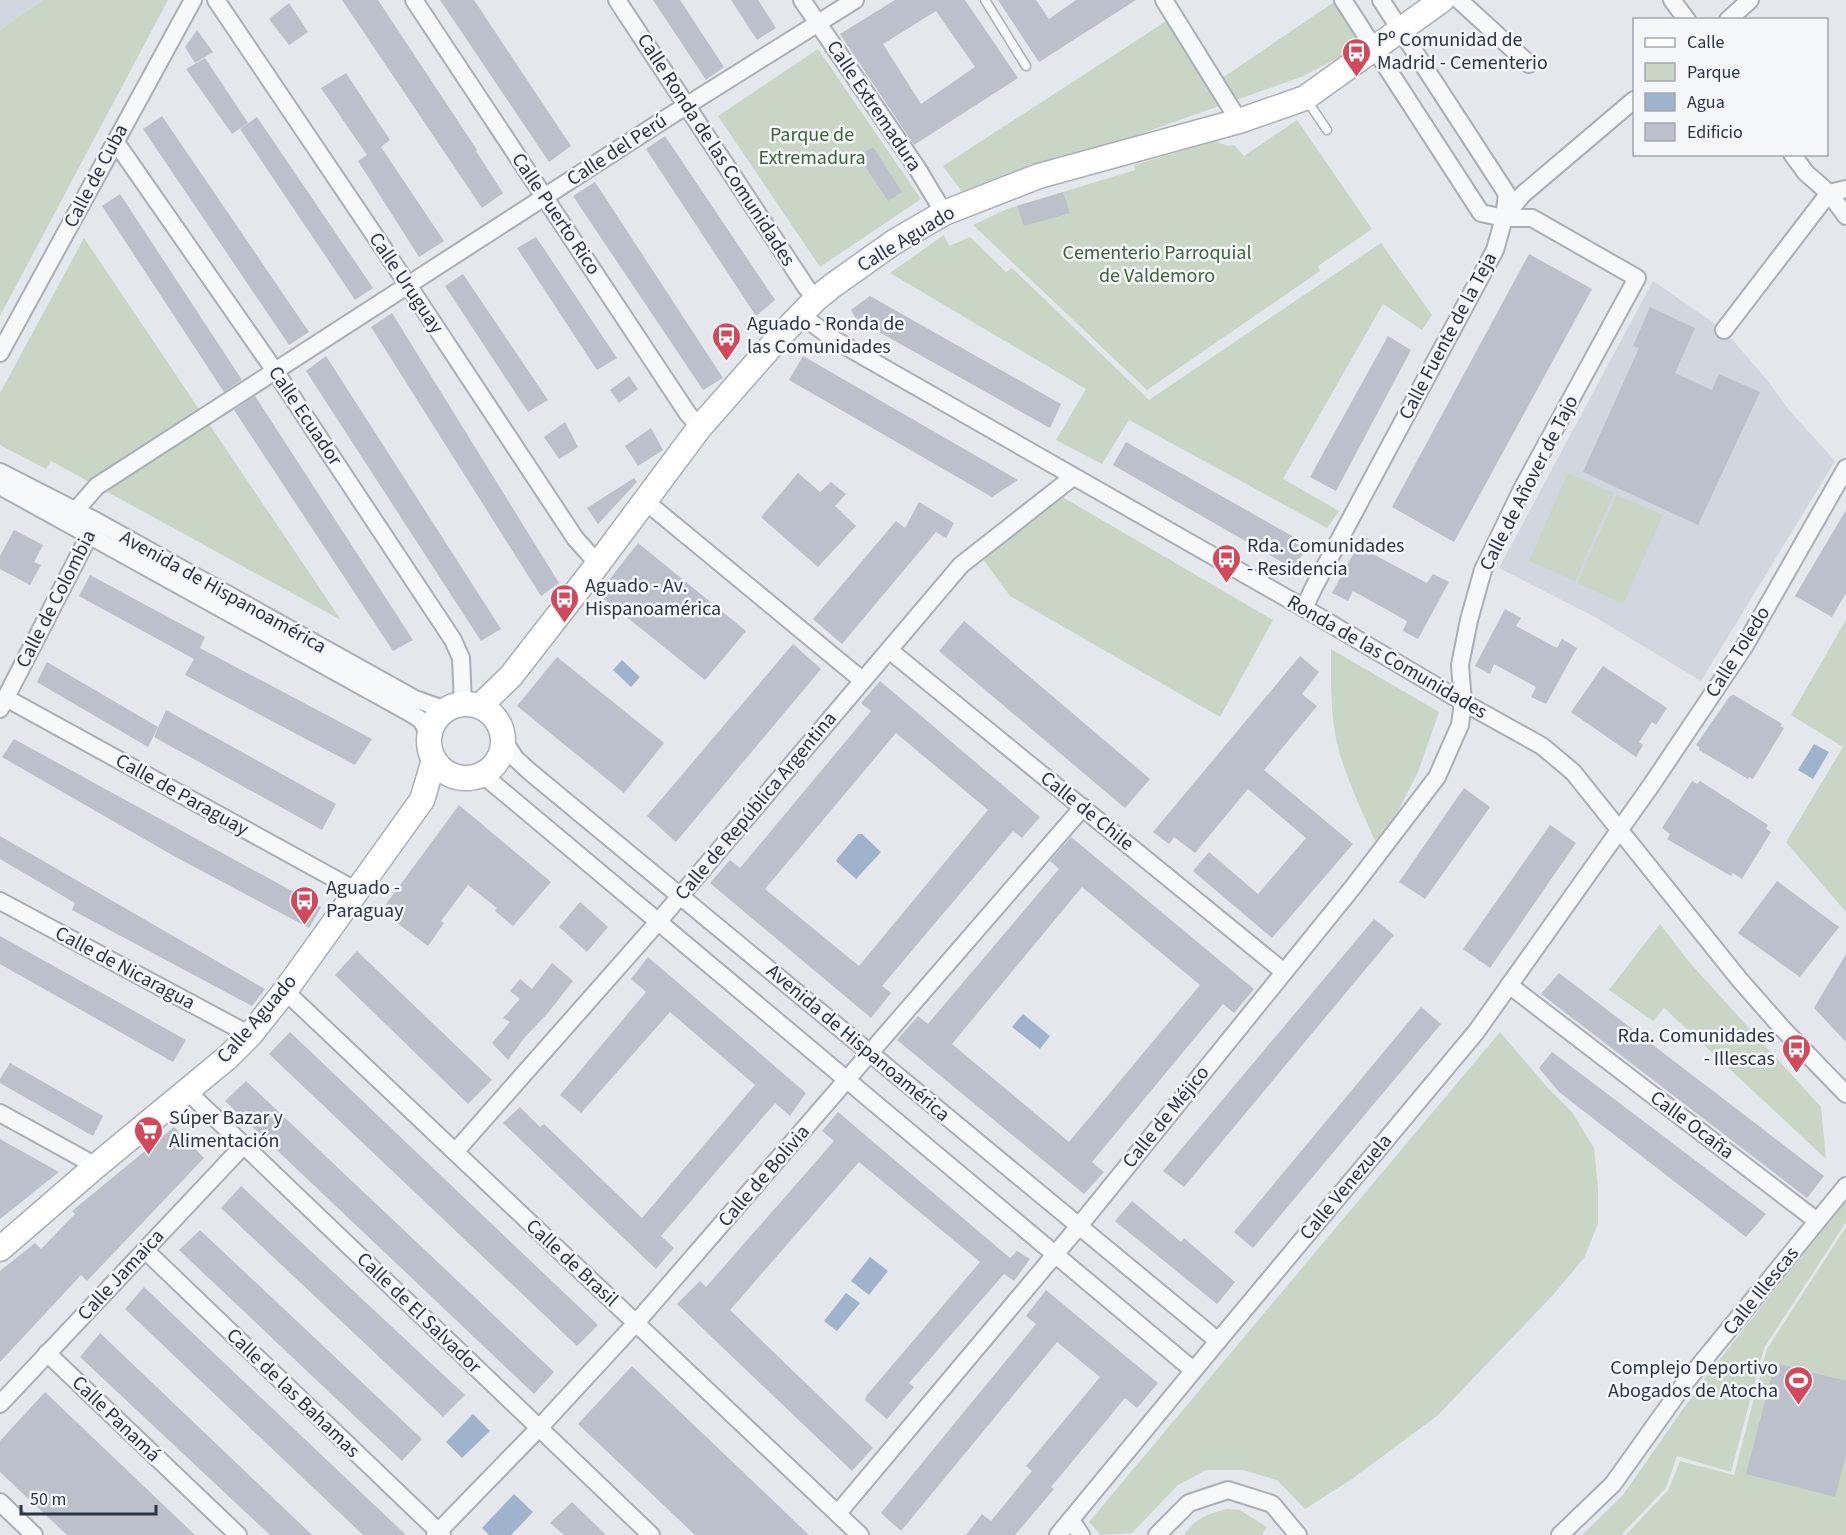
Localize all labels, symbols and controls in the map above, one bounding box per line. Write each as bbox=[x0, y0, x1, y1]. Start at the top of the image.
legend bbox=[1633, 18, 1828, 156]
place label: Pº Comunidad de Madrid - Cementerio bbox=[1377, 26, 1548, 77]
street label: Calle Ronda de las Comunidades bbox=[630, 28, 802, 272]
text: Calle bbox=[1687, 30, 1725, 55]
street label: Calle Extremadura bbox=[820, 35, 928, 177]
bus stop icon: Pº Comunidad de Madrid - Cementerio bbox=[1340, 36, 1372, 78]
text: Parque bbox=[1687, 60, 1740, 85]
text: Agua bbox=[1687, 90, 1725, 115]
street label: Calle del Perú bbox=[561, 107, 673, 193]
street label: Calle de Cuba bbox=[57, 119, 135, 233]
text: Edificio bbox=[1687, 120, 1743, 145]
park label: Parque de Extremadura bbox=[759, 121, 865, 172]
street label: Calle Puerto Rico bbox=[505, 147, 607, 281]
street label: Calle Aguado bbox=[852, 199, 960, 279]
street label: Calle Uruguay bbox=[362, 227, 451, 340]
park label: Cementerio Parroquial de Valdemoro bbox=[1062, 239, 1252, 290]
street label: Calle Fuente de la Teja bbox=[1392, 247, 1504, 425]
place label: Aguado - Ronda de las Comunidades bbox=[747, 310, 904, 361]
bus stop icon: Aguado - Ronda de las Comunidades bbox=[710, 320, 742, 362]
street label: Calle Ecuador bbox=[261, 361, 349, 472]
street label: Calle de Añover de Tajo bbox=[1473, 390, 1585, 576]
street label: Avenida de Hispanoamérica bbox=[115, 523, 331, 661]
street label: Calle de Colombia bbox=[9, 525, 103, 673]
place label: Rda. Comunidades - Residencia bbox=[1247, 532, 1405, 583]
bus stop icon: Rda. Comunidades - Residencia bbox=[1210, 542, 1242, 584]
place label: Aguado - Av. Hispanoamérica bbox=[585, 572, 721, 623]
bus stop icon: Aguado - Av. Hispanoamérica bbox=[548, 582, 580, 624]
street label: Ronda de las Comunidades bbox=[1282, 588, 1492, 726]
street label: Calle Toledo bbox=[1699, 601, 1777, 703]
street label: Calle de República Argentina bbox=[669, 706, 843, 906]
street label: Calle de Paraguay bbox=[110, 747, 254, 843]
street label: Calle de Chile bbox=[1034, 765, 1140, 857]
place label: Aguado - Paraguay bbox=[326, 874, 404, 925]
bus stop icon: Aguado - Paraguay bbox=[289, 884, 321, 926]
street label: Calle de Nicaragua bbox=[50, 919, 200, 1017]
street label: Avenida de Hispanoamérica bbox=[760, 958, 956, 1128]
street label: Calle Aguado bbox=[211, 969, 303, 1069]
place label: Rda. Comunidades - Illescas bbox=[1618, 1022, 1775, 1073]
bus stop icon: Rda. Comunidades - Illescas bbox=[1780, 1032, 1812, 1074]
street label: Calle de Méjico bbox=[1116, 1060, 1216, 1174]
street label: Calle Ocaña bbox=[1644, 1084, 1740, 1166]
place label: Súper Bazar y Alimentación bbox=[169, 1104, 283, 1155]
supermarket icon: Súper Bazar y Alimentación bbox=[132, 1114, 164, 1156]
street label: Calle de Bolivia bbox=[712, 1119, 816, 1233]
street label: Calle Venezuela bbox=[1293, 1128, 1399, 1246]
street label: Calle de Brasil bbox=[520, 1213, 624, 1313]
street label: Calle Jamaica bbox=[71, 1223, 171, 1327]
street label: Calle Illescas bbox=[1717, 1241, 1805, 1341]
street label: Calle de El Salvador bbox=[350, 1246, 488, 1380]
street label: Calle de las Bahamas bbox=[220, 1322, 366, 1464]
place label: Complejo Deportivo Abogados de Atocha bbox=[1608, 1354, 1778, 1405]
sports icon: Complejo Deportivo Abogados de Atocha bbox=[1783, 1364, 1815, 1406]
street label: Calle Panamá bbox=[65, 1369, 167, 1469]
scale bar bbox=[21, 1478, 156, 1516]
text: 50 m bbox=[30, 1487, 66, 1512]

